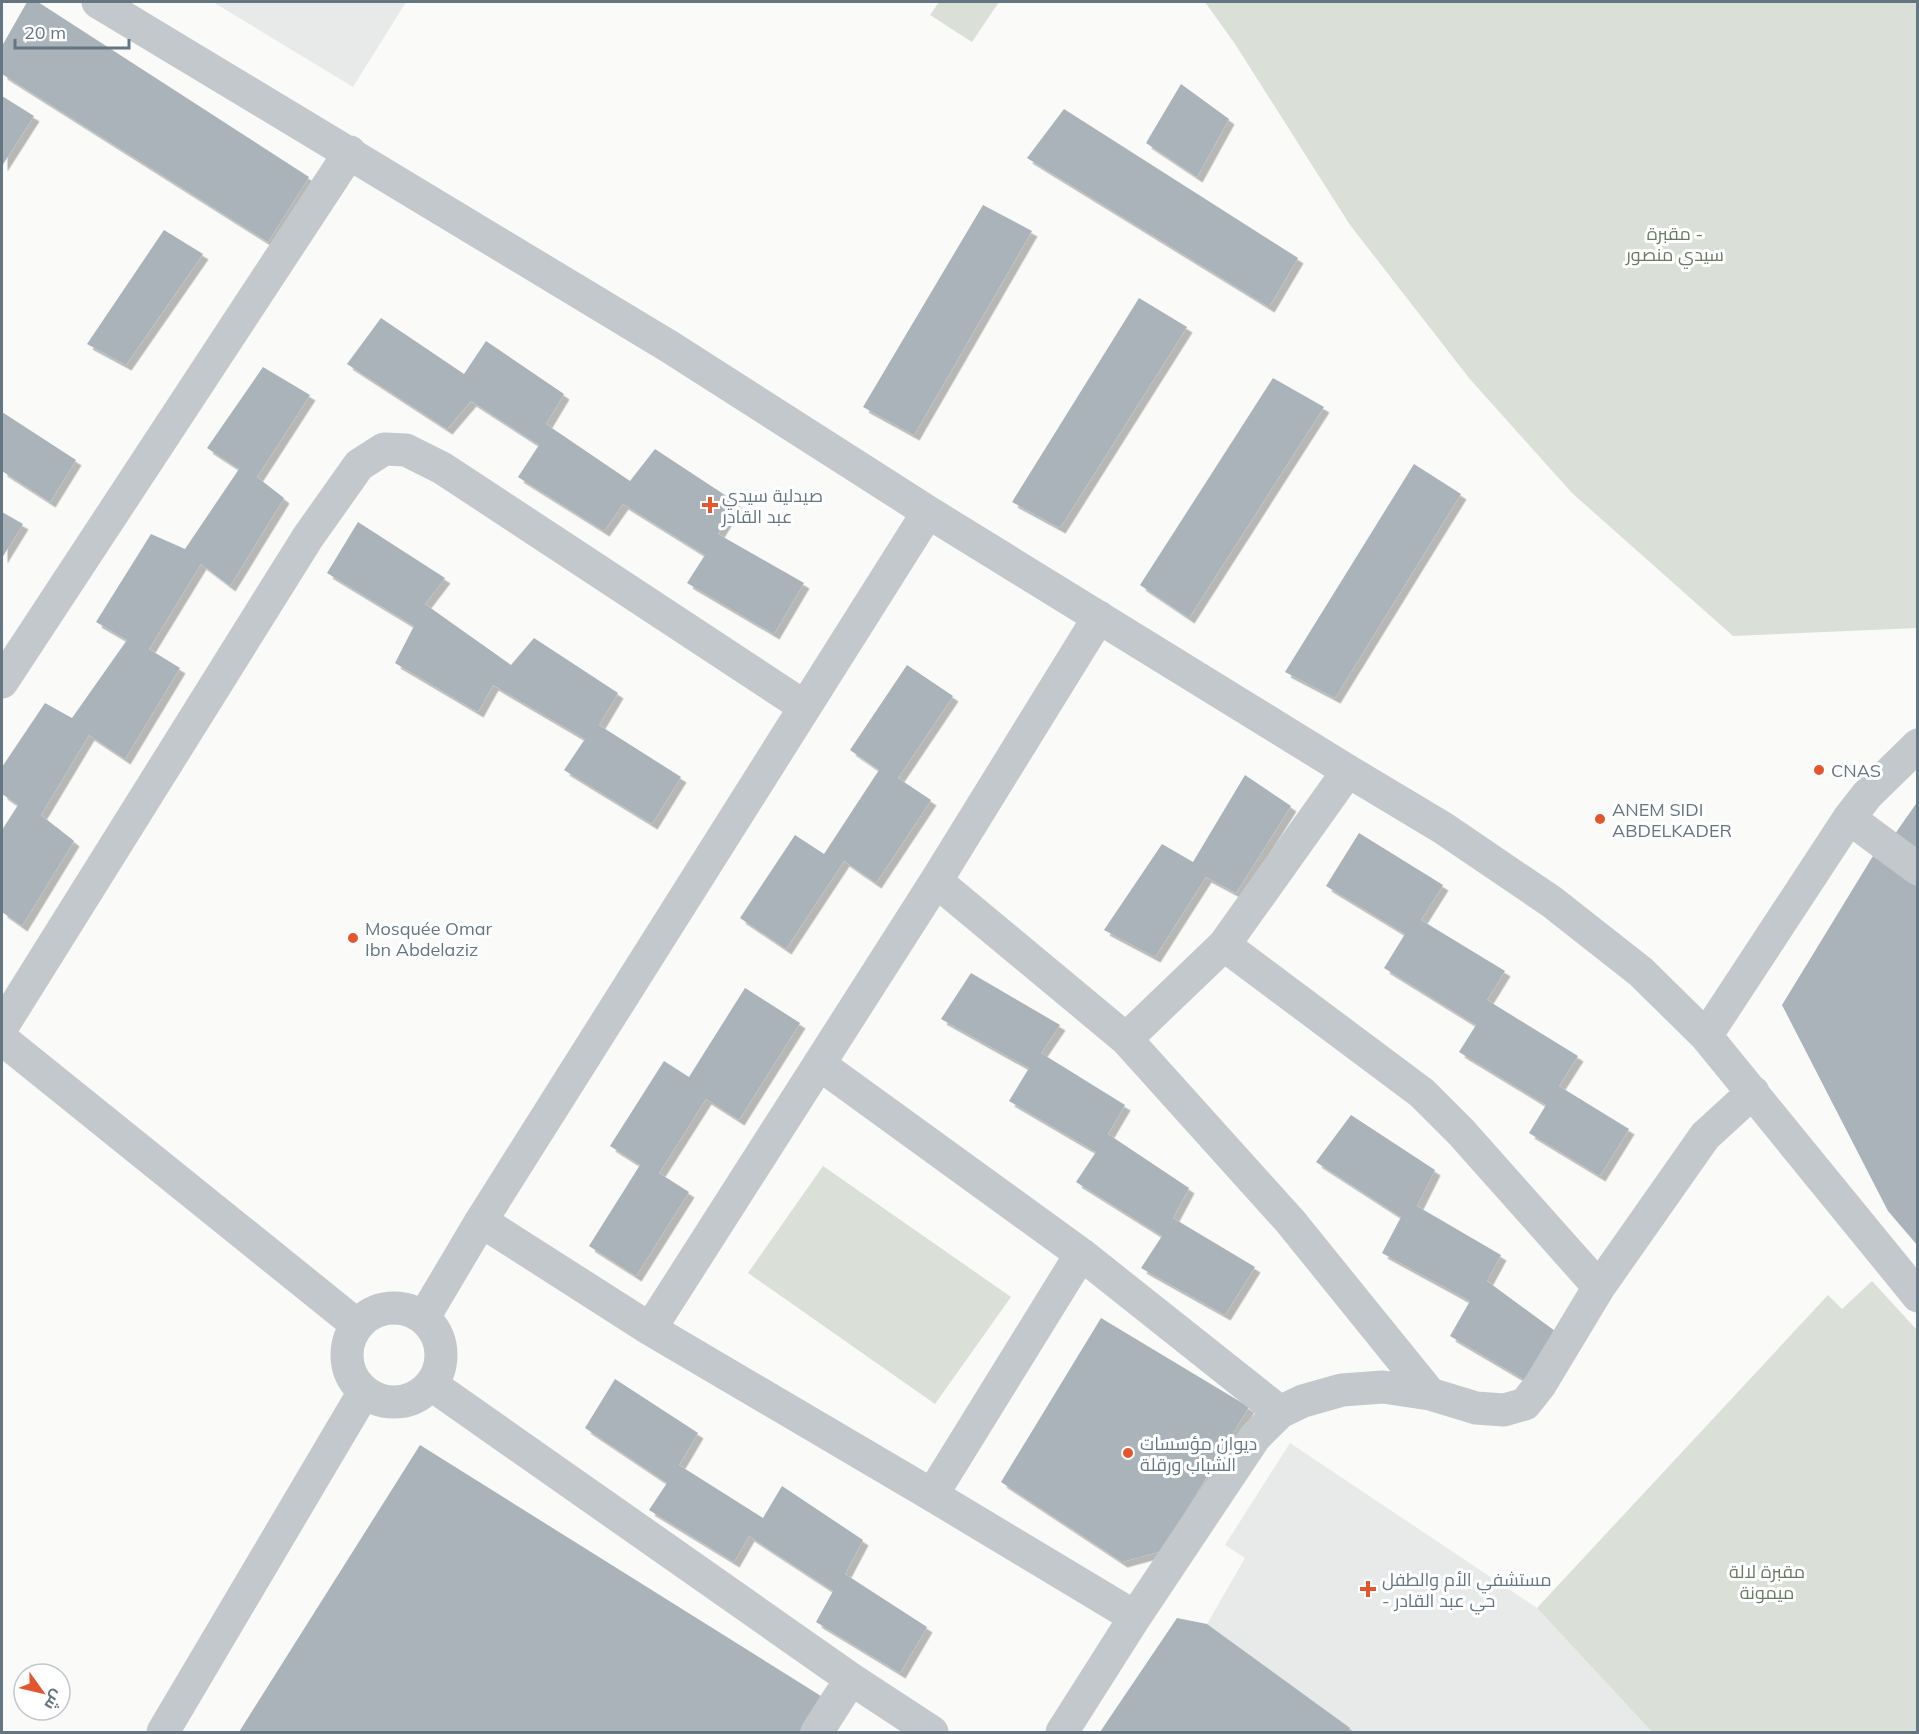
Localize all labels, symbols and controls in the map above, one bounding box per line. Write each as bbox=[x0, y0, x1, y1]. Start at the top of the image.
scale bar bbox=[15, 12, 129, 50]
text: 20 m bbox=[24, 21, 66, 44]
park label: مقبرة - سيدي منصور bbox=[1625, 222, 1724, 269]
place label: صيدلية سيدي عبد القادر bbox=[721, 484, 823, 528]
marker: صيدلية سيدي عبد القادر bbox=[703, 498, 717, 512]
place label: CNAS bbox=[1831, 759, 1881, 782]
marker: CNAS bbox=[1812, 763, 1826, 777]
place label: ANEM SIDI ABDELKADER bbox=[1612, 798, 1732, 842]
marker: ANEM SIDI ABDELKADER bbox=[1593, 812, 1607, 826]
place label: Mosquée Omar Ibn Abdelaziz bbox=[365, 917, 493, 961]
marker: Mosquée Omar Ibn Abdelaziz bbox=[346, 931, 360, 945]
place label: ديوان مؤسسات الشباب ورقلة bbox=[1140, 1432, 1257, 1476]
marker: ديوان مؤسسات الشباب ورقلة bbox=[1121, 1446, 1135, 1460]
park label: مقبرة لالة ميمونة bbox=[1729, 1560, 1805, 1604]
place label: مستشفي الأم والطفل - حي عبد القادر bbox=[1382, 1568, 1552, 1615]
marker: مستشفي الأم والطفل - حي عبد القادر bbox=[1359, 1580, 1377, 1598]
north arrow bbox=[12, 1662, 72, 1722]
text: ش bbox=[40, 1686, 68, 1714]

